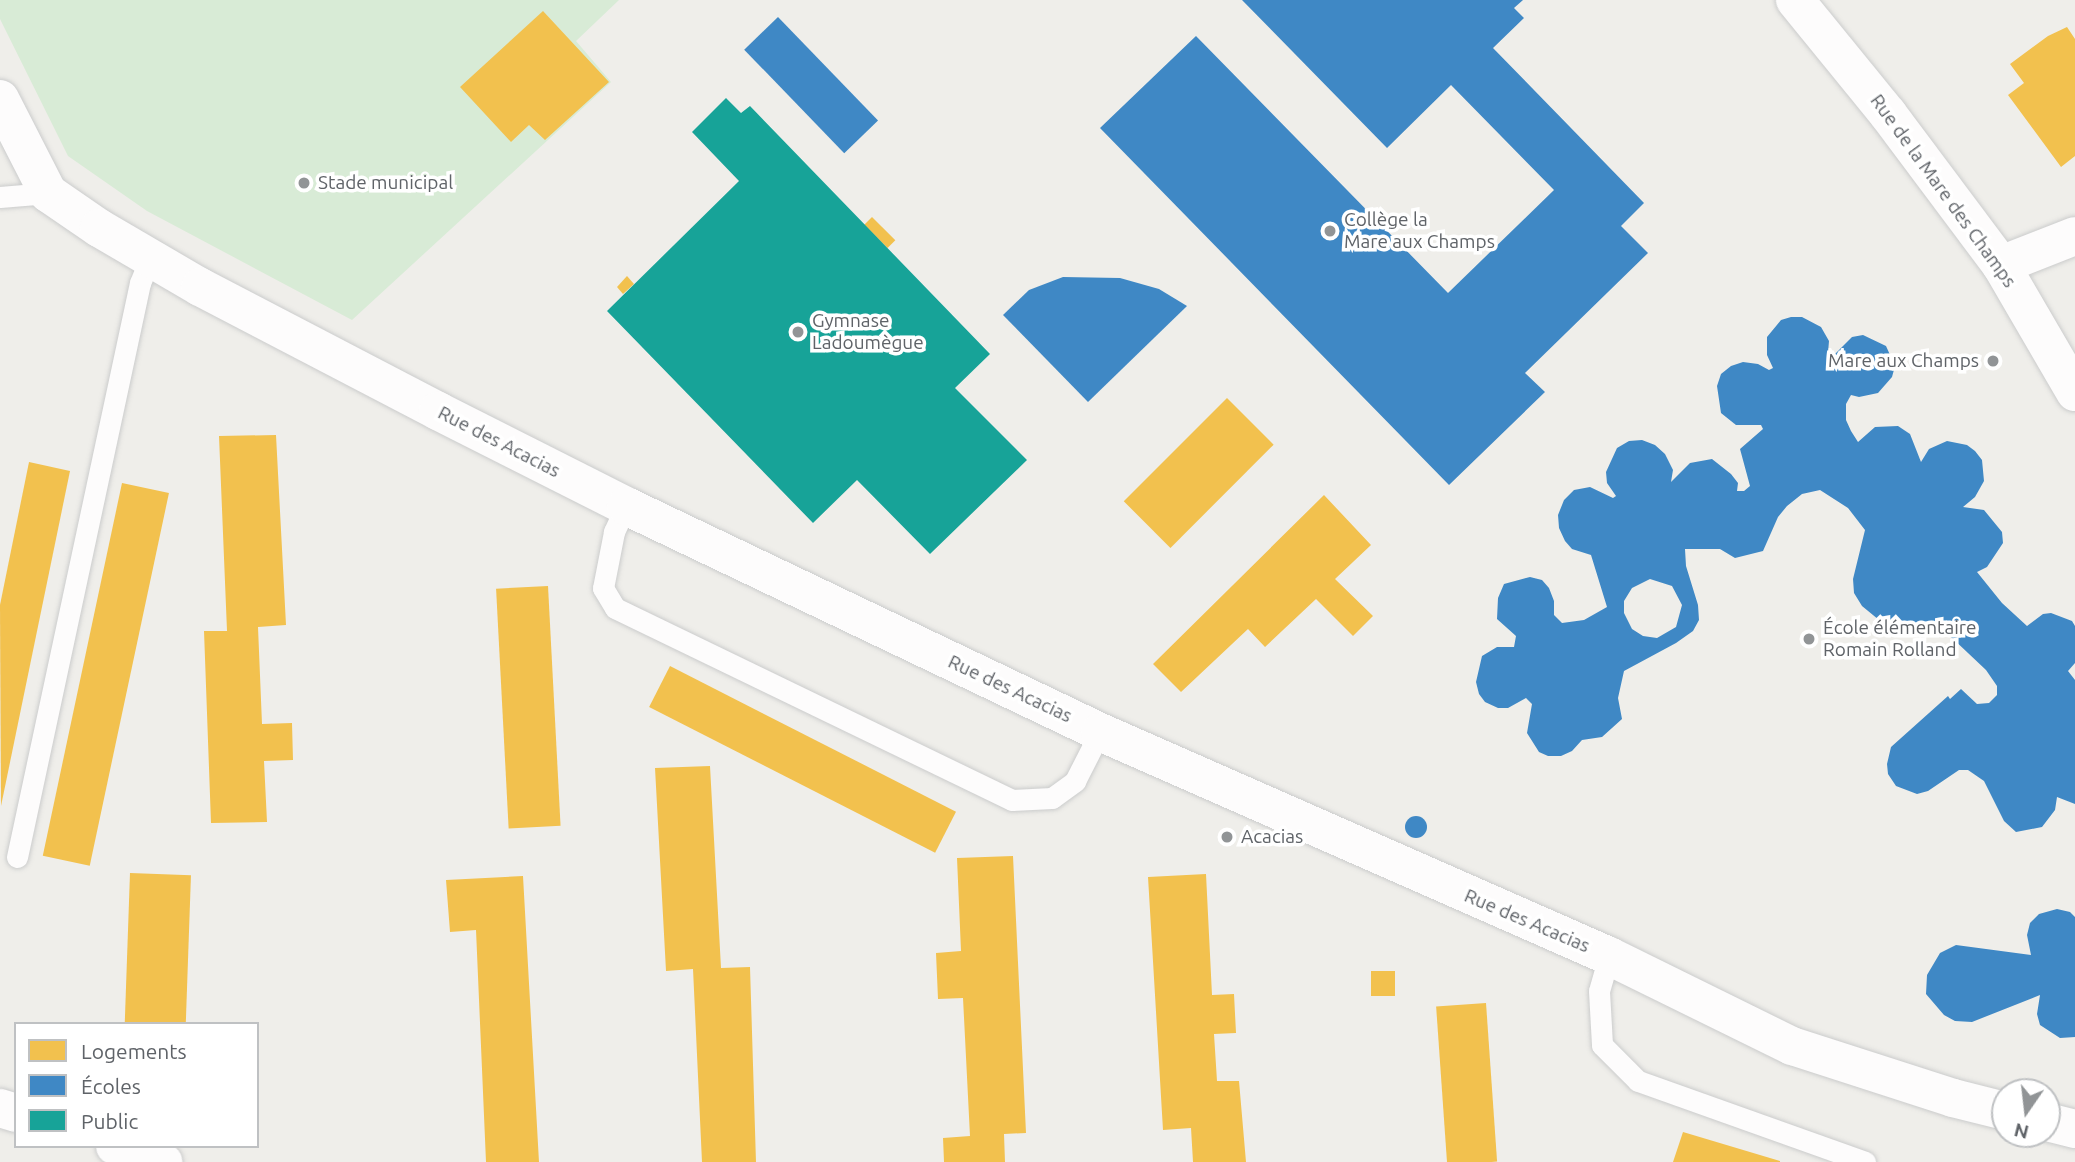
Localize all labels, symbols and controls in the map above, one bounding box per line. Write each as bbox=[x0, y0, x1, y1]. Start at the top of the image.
street label: Rue de la Mare des Champs bbox=[1865, 90, 2021, 292]
place label: Stade municipal bbox=[318, 172, 453, 194]
marker: Stade municipal bbox=[296, 175, 312, 191]
place label: Collège la Mare aux Champs bbox=[1344, 209, 1495, 253]
marker: Collège la Mare aux Champs bbox=[1322, 223, 1338, 239]
place label: Gymnase Ladoumègue bbox=[812, 310, 924, 354]
marker: Gymnase Ladoumègue bbox=[790, 324, 806, 340]
place label: Mare aux Champs bbox=[1828, 350, 1979, 372]
marker: Mare aux Champs bbox=[1985, 353, 2001, 369]
street label: Rue des Acacias bbox=[434, 401, 564, 483]
place label: École élémentaire Romain Rolland bbox=[1823, 617, 1977, 661]
marker: École élémentaire Romain Rolland bbox=[1801, 631, 1817, 647]
street label: Rue des Acacias bbox=[944, 650, 1076, 728]
place label: Acacias bbox=[1241, 826, 1303, 848]
marker: Acacias bbox=[1219, 829, 1235, 845]
street label: Rue des Acacias bbox=[1461, 884, 1593, 958]
legend bbox=[14, 1022, 259, 1148]
text: Logements bbox=[81, 1039, 187, 1063]
text: Écoles bbox=[81, 1074, 141, 1098]
north arrow bbox=[1991, 1078, 2061, 1148]
text: Public bbox=[81, 1109, 138, 1133]
text: N bbox=[2012, 1119, 2031, 1144]

